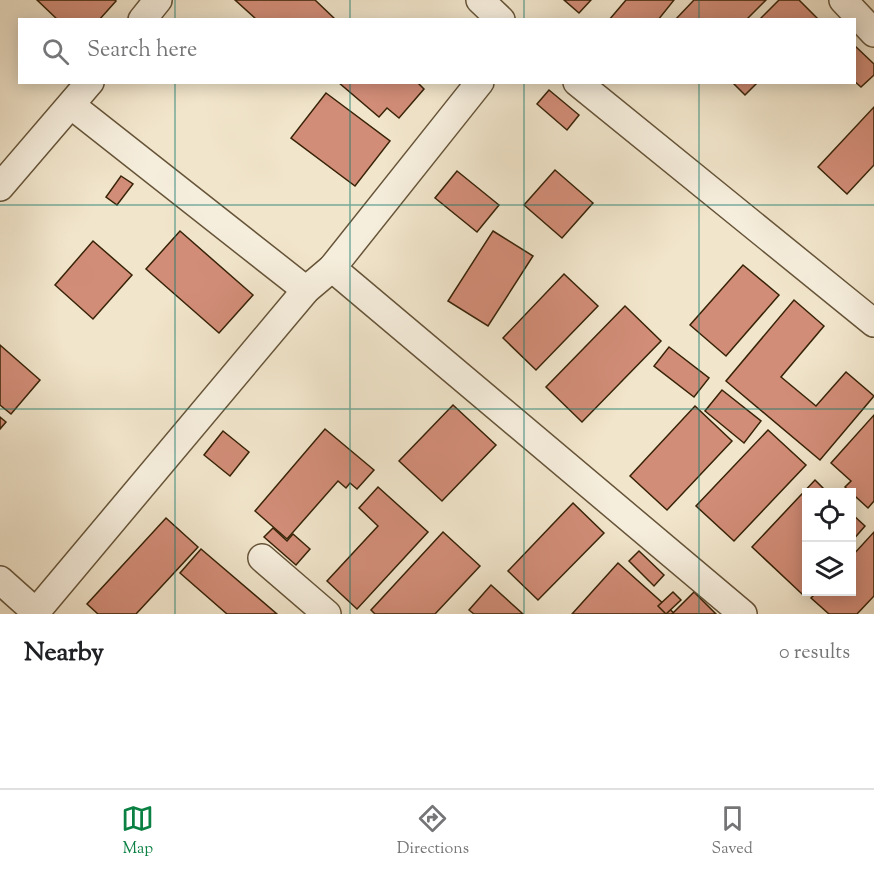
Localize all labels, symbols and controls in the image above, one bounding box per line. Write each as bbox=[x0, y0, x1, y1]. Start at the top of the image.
search box bbox=[18, 18, 856, 84]
icon: search bbox=[39, 35, 72, 68]
text: Search here bbox=[87, 35, 197, 67]
map controls bbox=[802, 488, 856, 596]
button: locate bbox=[802, 488, 856, 542]
button: layers bbox=[802, 542, 856, 596]
text: Nearby bbox=[24, 635, 104, 672]
text: 0 results bbox=[779, 639, 850, 668]
tab: Map bbox=[121, 802, 154, 861]
tab: Directions bbox=[397, 802, 469, 861]
tab: Saved bbox=[712, 802, 753, 861]

